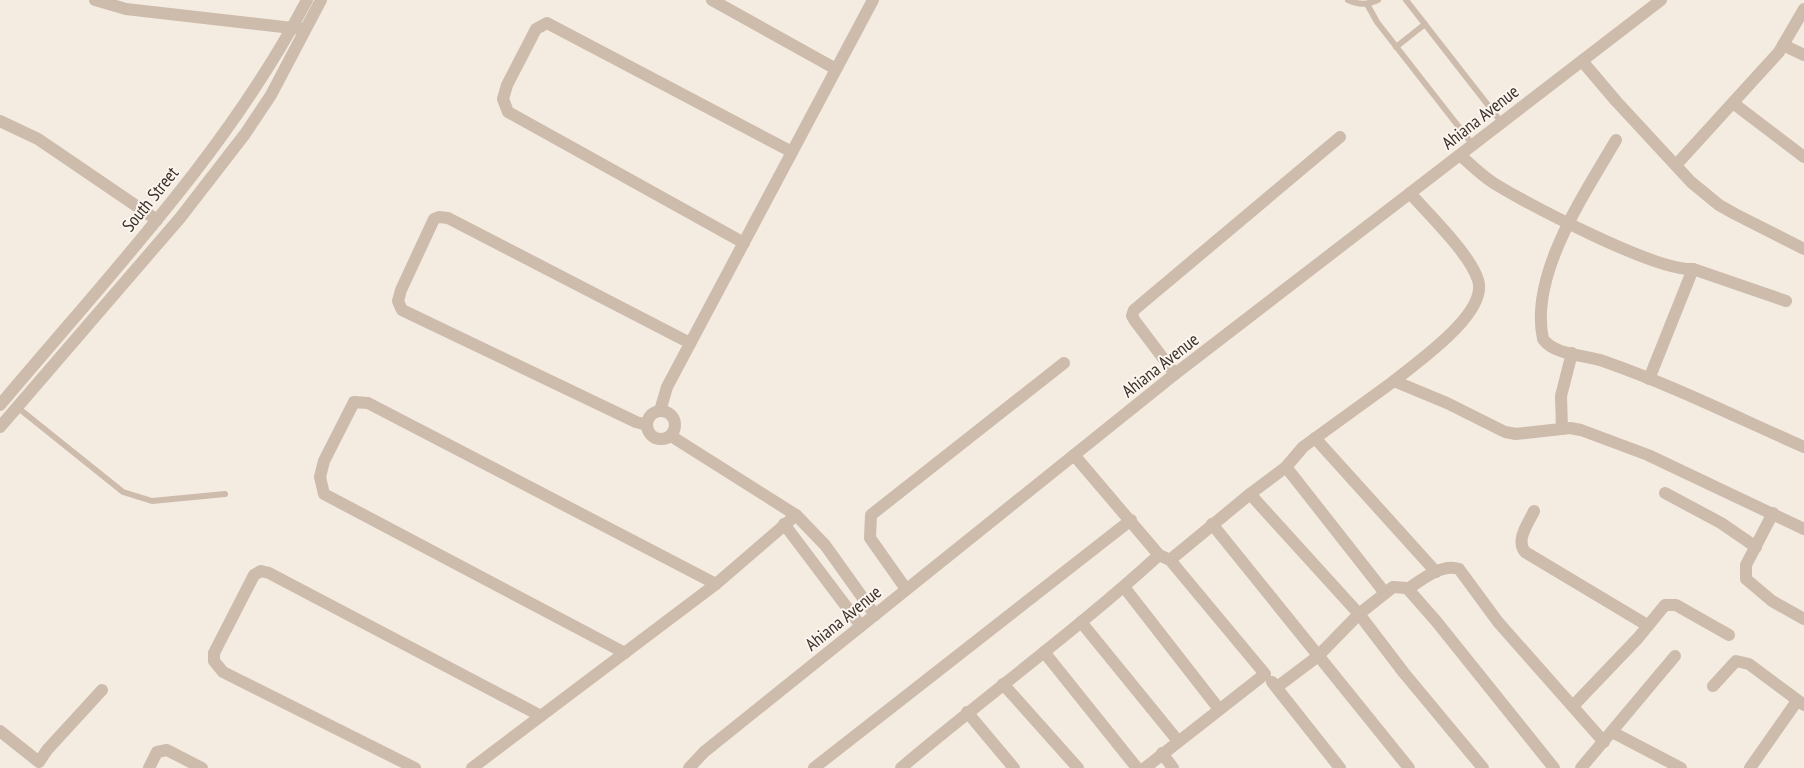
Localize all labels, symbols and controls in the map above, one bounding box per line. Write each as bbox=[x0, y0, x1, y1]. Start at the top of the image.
street label: Ahiana Avenue bbox=[1437, 80, 1523, 154]
street label: South Street bbox=[117, 162, 183, 236]
street label: Ahiana Avenue bbox=[1117, 328, 1203, 402]
street label: Ahiana Avenue bbox=[800, 580, 886, 656]

